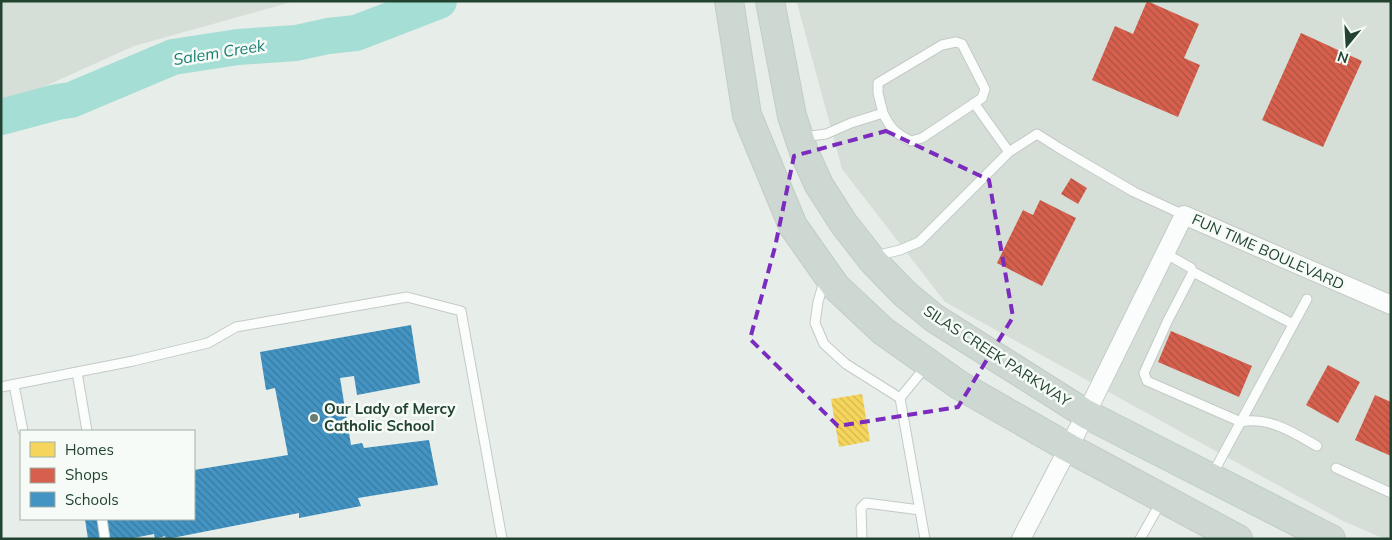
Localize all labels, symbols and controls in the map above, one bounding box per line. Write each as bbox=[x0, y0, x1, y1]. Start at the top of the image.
north arrow bbox=[1322, 20, 1372, 70]
water label: Salem Creek bbox=[172, 35, 267, 69]
text: N bbox=[1335, 47, 1351, 68]
street label: FUN TIME BOULEVARD bbox=[1189, 209, 1347, 294]
street label: SILAS CREEK PARKWAY bbox=[920, 301, 1075, 411]
place label: Our Lady of Mercy Catholic School bbox=[324, 399, 456, 435]
marker: Our Lady of Mercy Catholic School bbox=[308, 412, 320, 424]
legend bbox=[20, 430, 195, 520]
text: Homes bbox=[65, 440, 114, 459]
text: Shops bbox=[65, 465, 108, 484]
text: Schools bbox=[65, 490, 119, 509]

